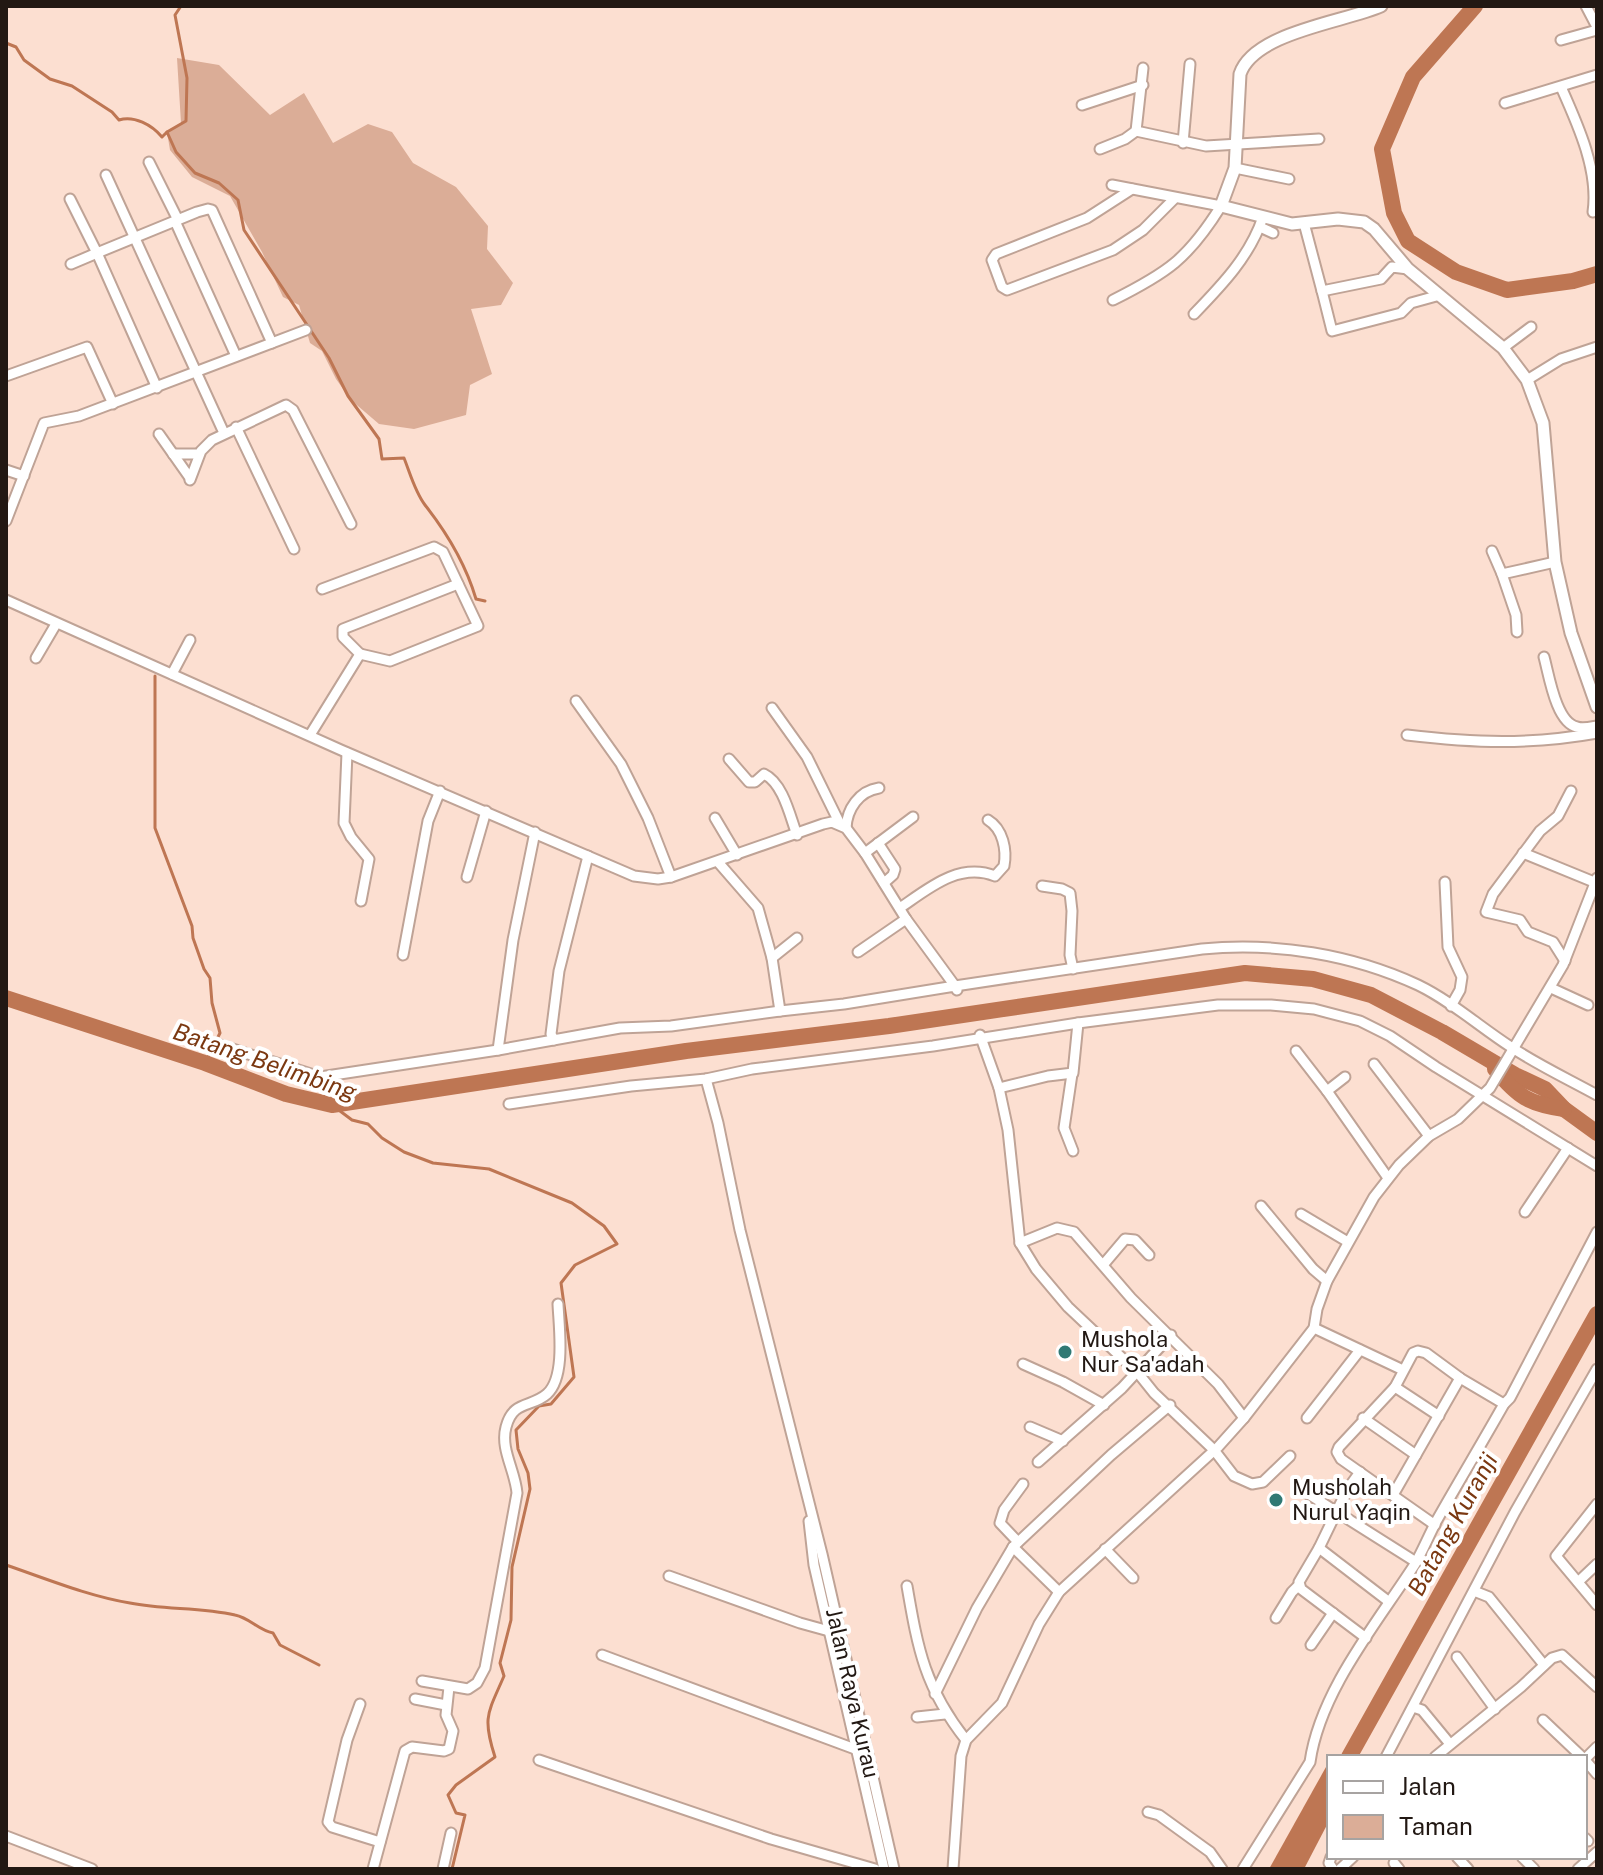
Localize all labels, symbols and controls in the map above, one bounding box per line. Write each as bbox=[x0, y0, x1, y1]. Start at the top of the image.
water label: Batang Belimbing bbox=[170, 1016, 361, 1106]
place label: Mushola Nur Sa'adah bbox=[1081, 1326, 1204, 1377]
marker: Mushola Nur Sa'adah bbox=[1056, 1343, 1074, 1361]
water label: Batang Kuranji bbox=[1401, 1448, 1503, 1600]
place label: Musholah Nurul Yaqin bbox=[1292, 1474, 1411, 1525]
marker: Musholah Nurul Yaqin bbox=[1267, 1491, 1285, 1509]
street label: Jalan Raya Kurau bbox=[821, 1606, 885, 1780]
legend bbox=[1327, 1755, 1587, 1859]
text: Jalan bbox=[1399, 1772, 1456, 1800]
text: Taman bbox=[1399, 1812, 1473, 1840]

